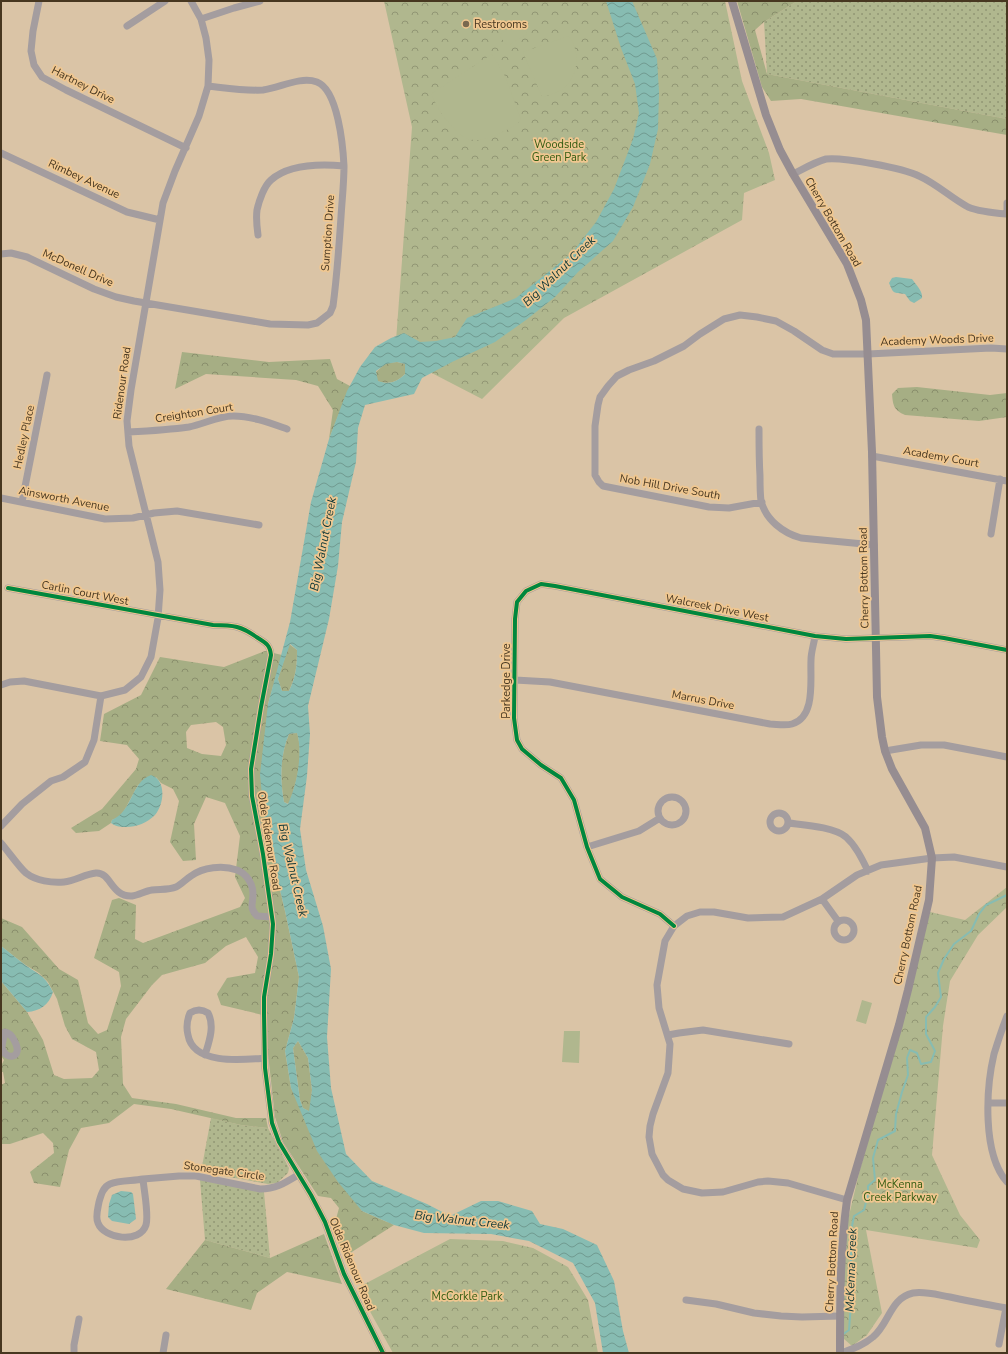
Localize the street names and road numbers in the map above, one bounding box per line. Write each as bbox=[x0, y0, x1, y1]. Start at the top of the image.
street label: Hartney Drive bbox=[49, 63, 117, 107]
street label: Rimbey Avenue bbox=[46, 156, 122, 202]
street label: Cherry Bottom Road bbox=[801, 174, 865, 270]
street label: Sumption Drive bbox=[318, 194, 338, 272]
street label: McDonell Drive bbox=[40, 246, 116, 290]
street label: Academy Woods Drive bbox=[880, 331, 994, 349]
street label: Ridenour Road bbox=[109, 346, 135, 420]
street label: Creighton Court bbox=[154, 399, 234, 427]
street label: Hedley Place bbox=[10, 404, 38, 470]
street label: Academy Court bbox=[902, 443, 980, 471]
street label: Nob Hill Drive South bbox=[619, 471, 721, 503]
street label: Ainsworth Avenue bbox=[17, 483, 111, 515]
street label: Cherry Bottom Road bbox=[856, 527, 872, 629]
street label: Carlin Court West bbox=[40, 577, 130, 609]
street label: Walcreek Drive West bbox=[664, 591, 770, 625]
street label: Parkedge Drive bbox=[499, 643, 514, 719]
street label: Marrus Drive bbox=[670, 687, 736, 713]
street label: Olde Ridenour Road bbox=[254, 791, 284, 891]
street label: Cherry Bottom Road bbox=[890, 884, 926, 986]
street label: Stonegate Circle bbox=[183, 1158, 266, 1184]
street label: Cherry Bottom Road bbox=[822, 1211, 842, 1313]
street label: Olde Ridenour Road bbox=[326, 1215, 378, 1313]

